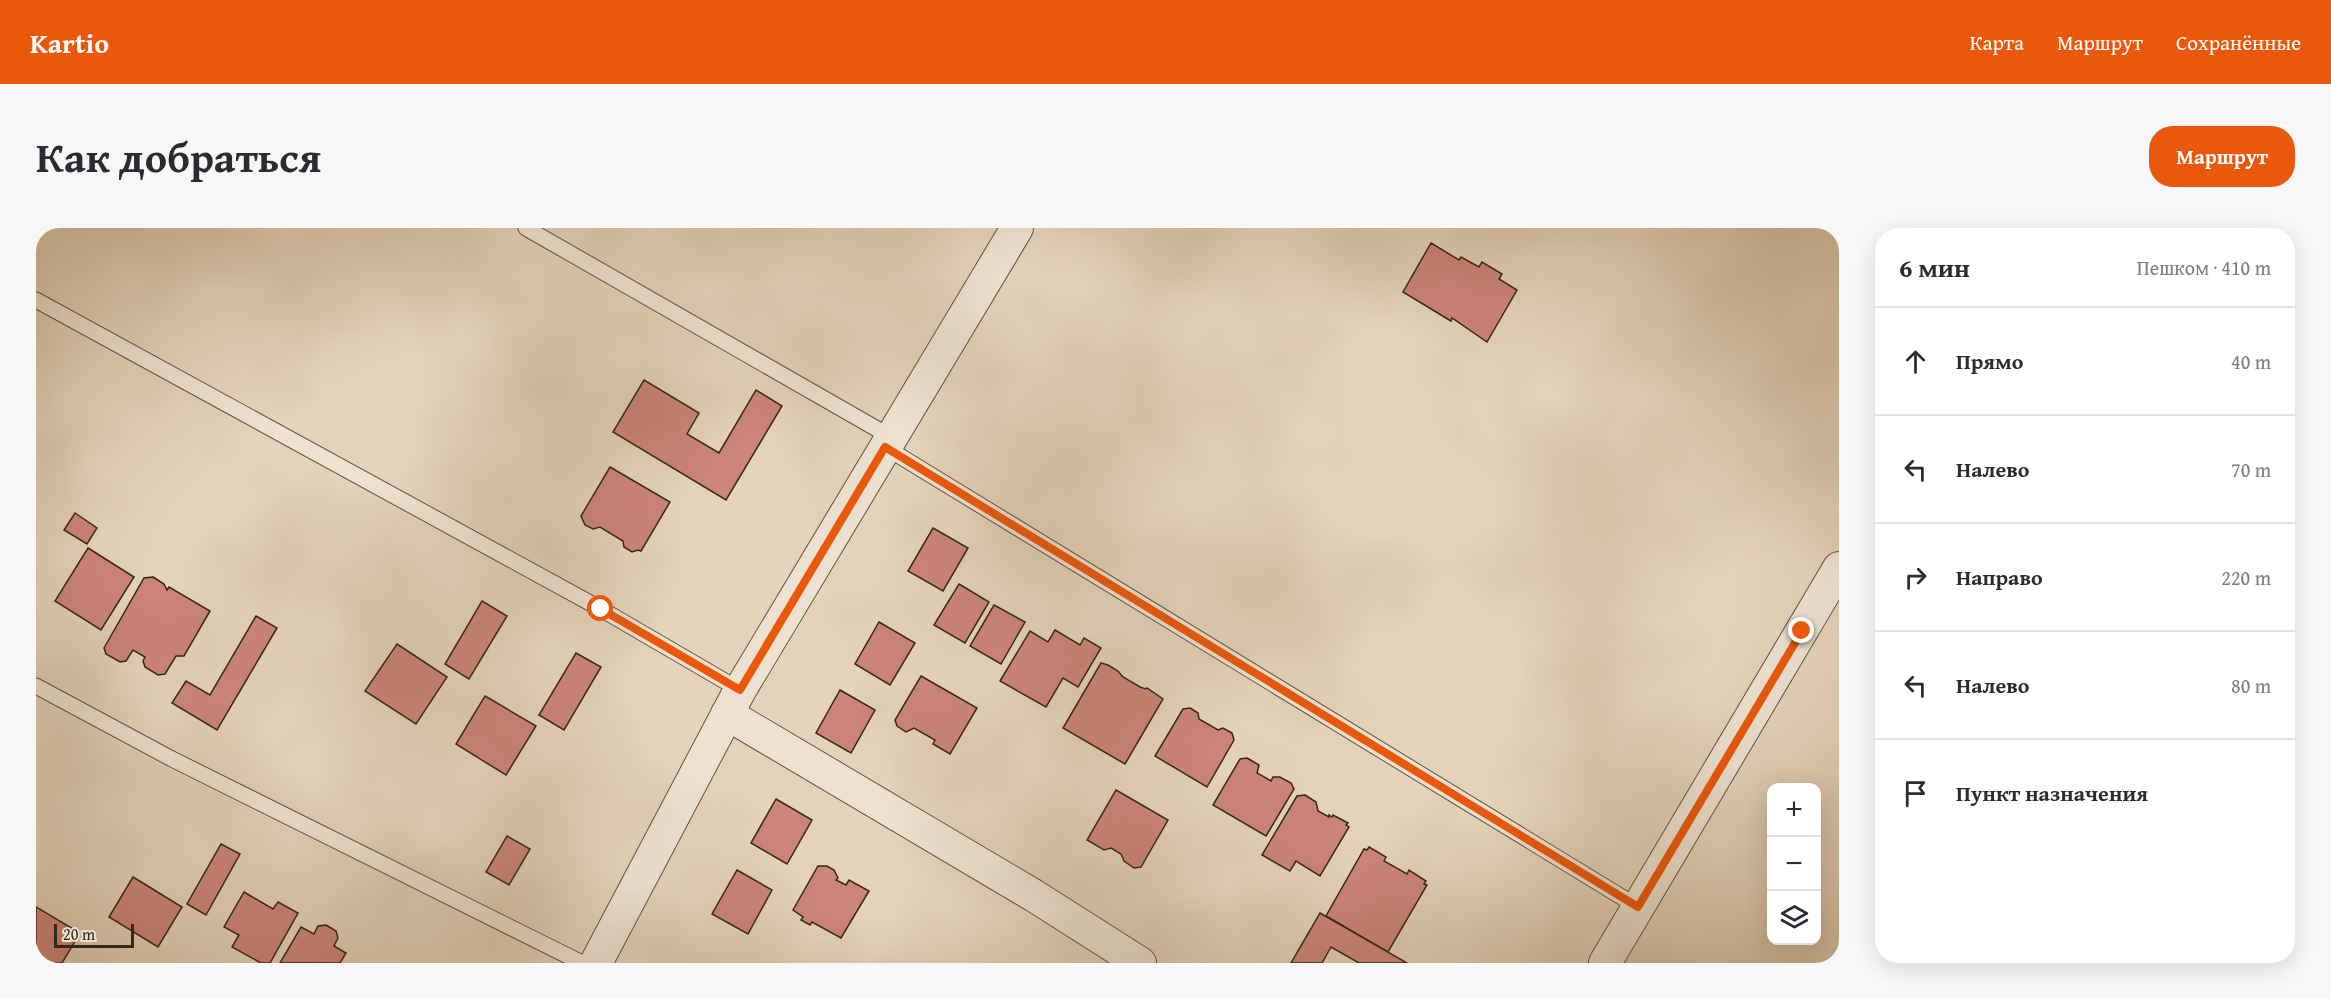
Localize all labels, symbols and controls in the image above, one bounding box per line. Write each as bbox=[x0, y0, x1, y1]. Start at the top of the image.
text: Kartio bbox=[30, 22, 109, 63]
text: Карта bbox=[1970, 27, 2024, 58]
text: Маршрут bbox=[2057, 27, 2143, 58]
text: Сохранённые bbox=[2176, 27, 2301, 58]
text: Как добраться bbox=[36, 126, 321, 187]
button: Маршрут bbox=[2149, 126, 2295, 187]
text: 6 мин bbox=[1899, 248, 1970, 287]
text: Пешком · 410 m bbox=[2137, 253, 2271, 282]
icon: ahead bbox=[1899, 345, 1932, 378]
text: Прямо bbox=[1956, 345, 2023, 377]
text: 40 m bbox=[2231, 347, 2271, 376]
icon: left bbox=[1899, 453, 1932, 486]
text: Налево bbox=[1956, 453, 2029, 485]
text: 70 m bbox=[2231, 455, 2271, 484]
icon: right bbox=[1899, 561, 1932, 594]
text: Направо bbox=[1956, 561, 2043, 593]
text: 220 m bbox=[2221, 563, 2271, 592]
route start bbox=[587, 595, 613, 621]
route end bbox=[1788, 617, 1814, 643]
icon: left bbox=[1899, 669, 1932, 702]
text: Налево bbox=[1956, 669, 2029, 701]
text: 80 m bbox=[2231, 671, 2271, 700]
icon: arrive bbox=[1899, 777, 1932, 810]
text: Пункт назначения bbox=[1956, 777, 2148, 809]
map controls bbox=[1767, 783, 1821, 945]
button: + bbox=[1767, 783, 1821, 837]
button: − bbox=[1767, 837, 1821, 891]
button: layers bbox=[1767, 891, 1821, 945]
scale bar bbox=[54, 921, 134, 948]
text: 20 m bbox=[63, 922, 95, 946]

